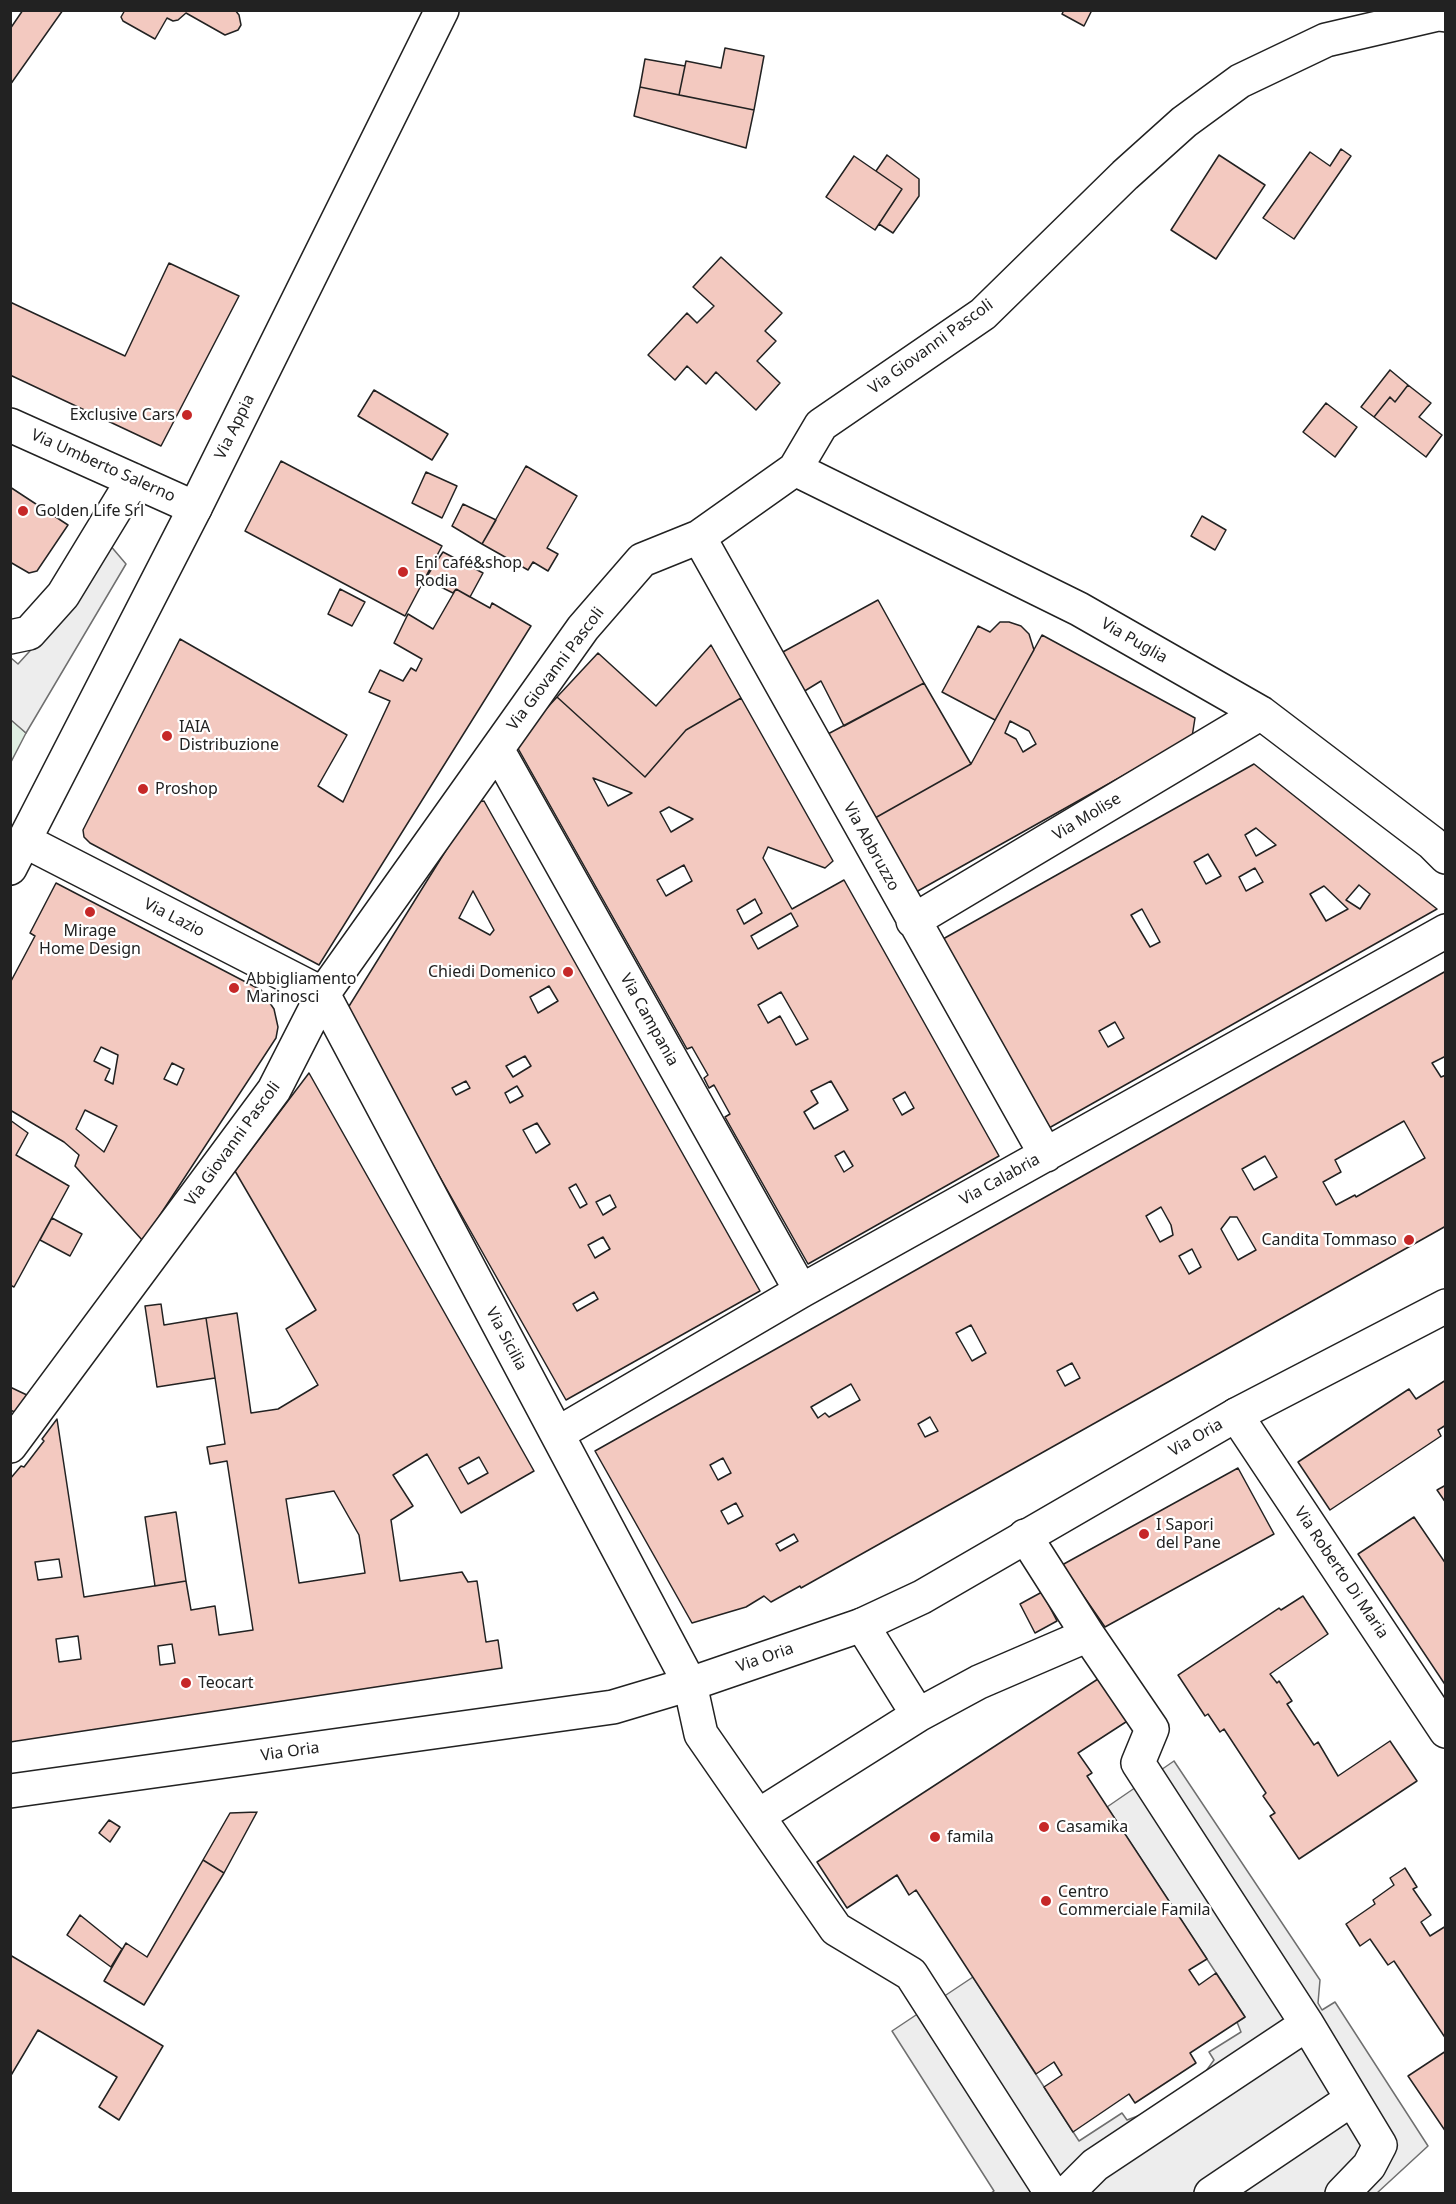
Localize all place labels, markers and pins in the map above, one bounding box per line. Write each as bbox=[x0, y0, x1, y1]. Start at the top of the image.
place label: Exclusive Cars bbox=[70, 405, 175, 425]
marker: Exclusive Cars bbox=[180, 408, 194, 422]
place label: Golden Life Srl bbox=[35, 501, 144, 521]
marker: Golden Life Srl bbox=[16, 504, 30, 518]
place label: Eni café&shop Rodia bbox=[415, 553, 522, 591]
marker: Eni café&shop Rodia bbox=[396, 565, 410, 579]
place label: IAIA Distribuzione bbox=[179, 717, 279, 755]
marker: IAIA Distribuzione bbox=[160, 729, 174, 743]
place label: Proshop bbox=[155, 779, 218, 799]
marker: Proshop bbox=[136, 782, 150, 796]
marker: Mirage Home Design bbox=[83, 905, 97, 919]
place label: Mirage Home Design bbox=[39, 921, 141, 959]
place label: Chiedi Domenico bbox=[428, 962, 556, 982]
marker: Chiedi Domenico bbox=[561, 965, 575, 979]
place label: Abbigliamento Marinosci bbox=[246, 969, 356, 1007]
marker: Abbigliamento Marinosci bbox=[227, 981, 241, 995]
place label: Candita Tommaso bbox=[1261, 1230, 1397, 1250]
marker: Candita Tommaso bbox=[1402, 1233, 1416, 1247]
place label: I Sapori del Pane bbox=[1156, 1515, 1221, 1553]
marker: I Sapori del Pane bbox=[1137, 1527, 1151, 1541]
place label: Teocart bbox=[198, 1673, 254, 1693]
marker: Teocart bbox=[179, 1676, 193, 1690]
place label: Casamika bbox=[1056, 1817, 1128, 1837]
marker: Casamika bbox=[1037, 1820, 1051, 1834]
place label: famila bbox=[947, 1827, 994, 1847]
marker: famila bbox=[928, 1830, 942, 1844]
place label: Centro Commerciale Famila bbox=[1058, 1882, 1211, 1920]
marker: Centro Commerciale Famila bbox=[1039, 1894, 1053, 1908]

